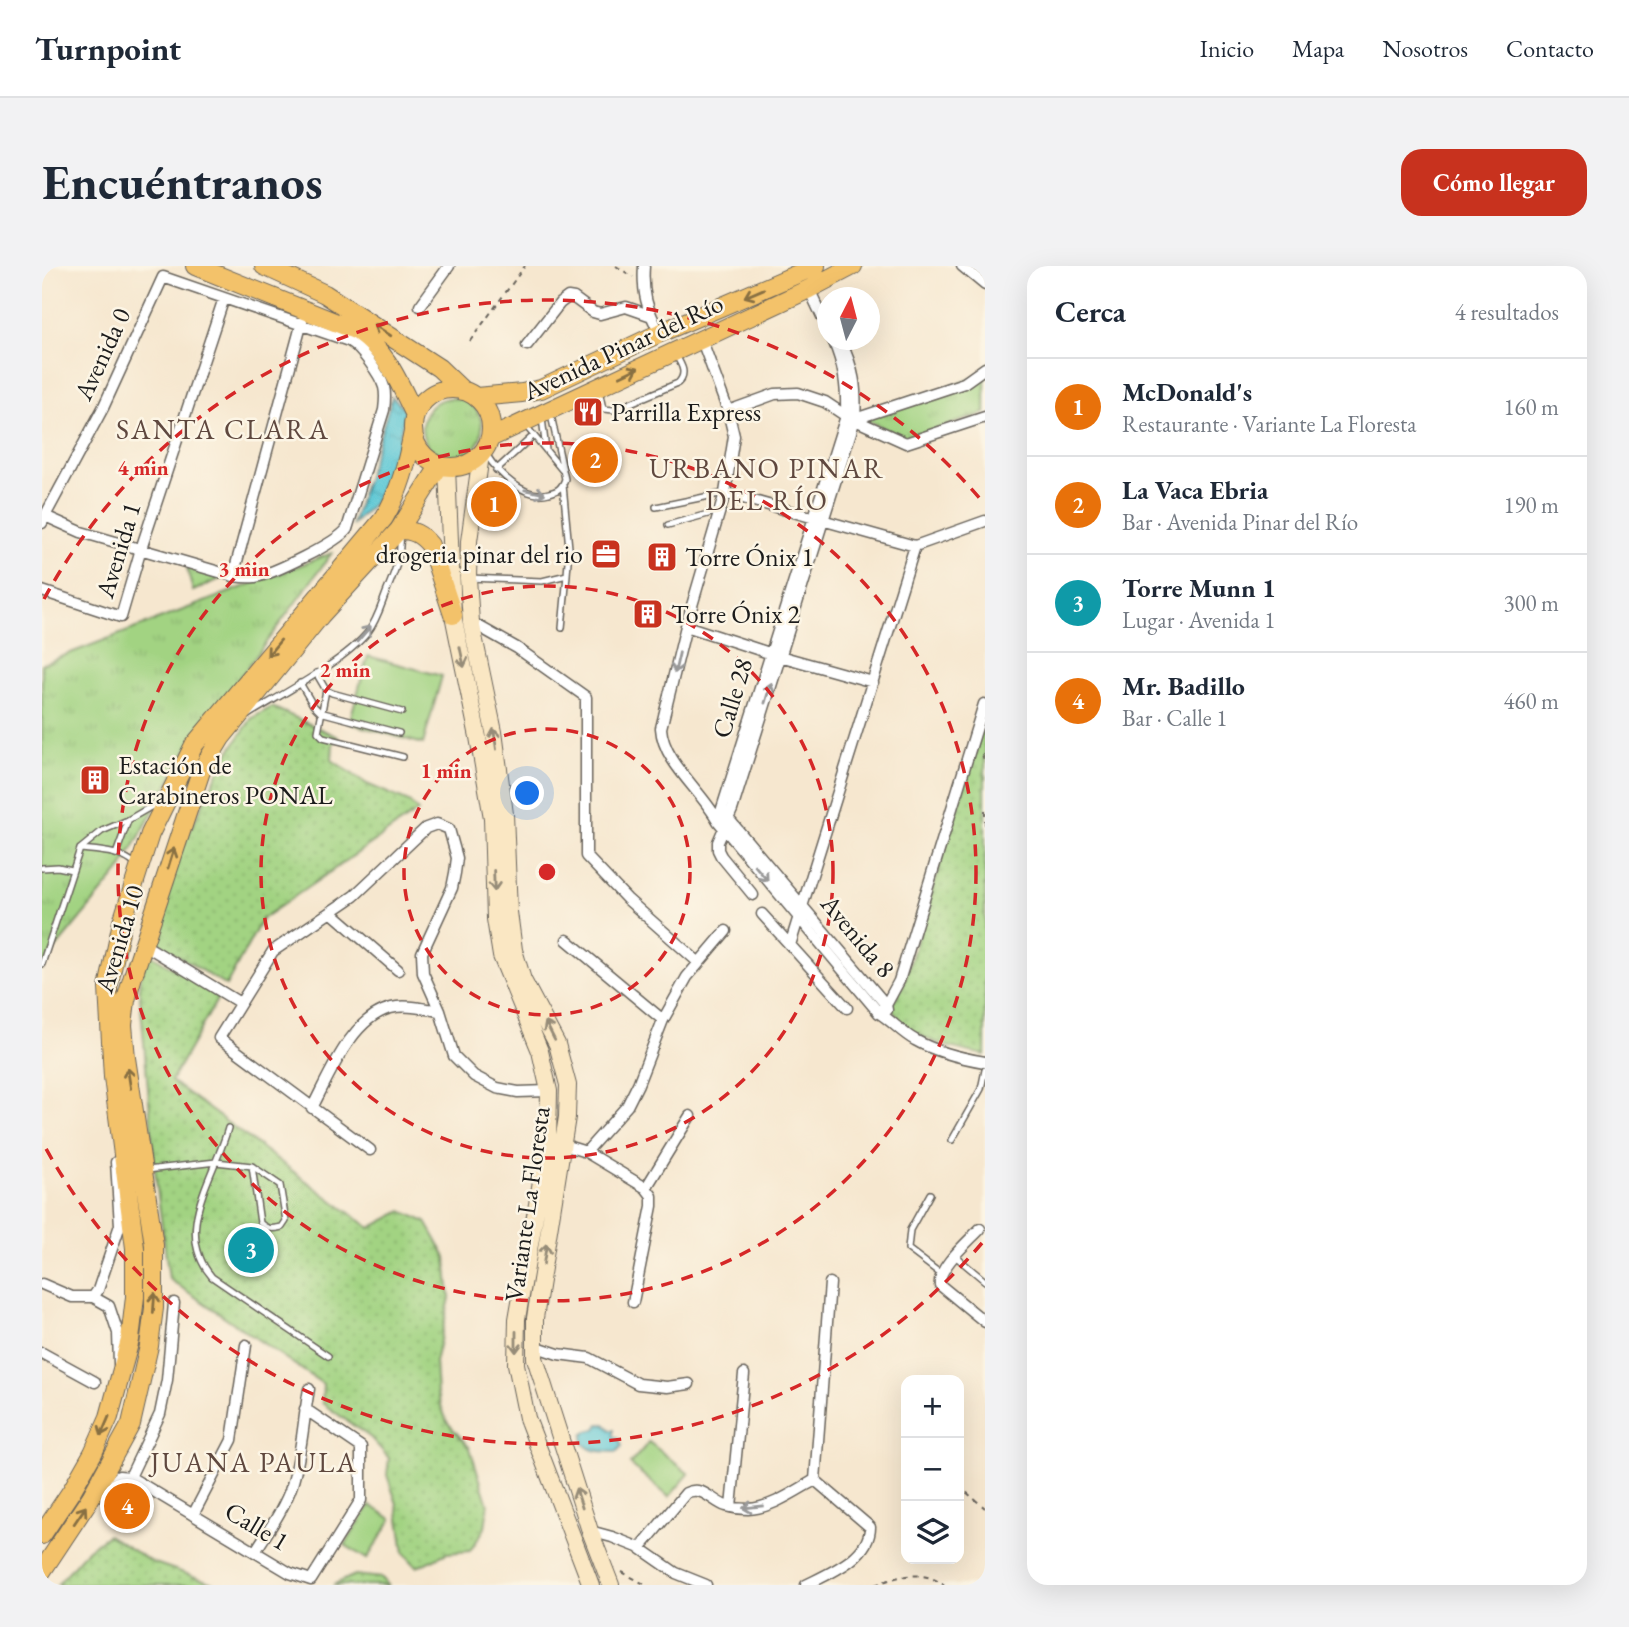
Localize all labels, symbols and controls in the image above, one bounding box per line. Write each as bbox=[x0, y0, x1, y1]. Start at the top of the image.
text: Turnpoint bbox=[35, 27, 181, 70]
text: Inicio bbox=[1200, 33, 1254, 64]
text: Mapa bbox=[1292, 33, 1344, 64]
text: Nosotros bbox=[1382, 33, 1468, 64]
text: Contacto bbox=[1506, 33, 1594, 64]
button: Cómo llegar bbox=[1401, 149, 1587, 216]
text: Encuéntranos bbox=[42, 150, 323, 214]
street label: Avenida Pinar del Río bbox=[517, 286, 729, 409]
one-way arrow bbox=[743, 287, 765, 300]
north arrow bbox=[817, 287, 880, 350]
text: Cerca bbox=[1055, 292, 1126, 331]
text: 4 resultados bbox=[1455, 297, 1559, 327]
street label: Avenida 0 bbox=[65, 302, 138, 407]
one-way arrow bbox=[373, 323, 392, 338]
one-way arrow bbox=[618, 365, 639, 378]
text: McDonald's bbox=[1122, 375, 1252, 409]
text: 1 bbox=[1072, 392, 1084, 422]
text: 160 m bbox=[1503, 392, 1559, 422]
restaurant icon: Parrilla Express bbox=[571, 395, 605, 429]
place label: Parrilla Express bbox=[611, 395, 761, 429]
text: Restaurante · Variante La Floresta bbox=[1122, 409, 1416, 439]
district label: SANTA CLARA bbox=[116, 411, 330, 447]
pin: 2 bbox=[572, 434, 618, 486]
district label: URBANO PINAR DEL RÍO bbox=[649, 450, 885, 518]
text: 4 min bbox=[117, 454, 169, 481]
text: La Vaca Ebria bbox=[1122, 473, 1268, 507]
pin: 1 bbox=[471, 478, 517, 530]
one-way arrow bbox=[523, 485, 546, 499]
text: 2 bbox=[1072, 490, 1084, 520]
text: 190 m bbox=[1503, 490, 1559, 520]
street label: Avenida 1 bbox=[87, 498, 149, 603]
text: Bar · Avenida Pinar del Río bbox=[1122, 507, 1358, 537]
place label: drogeria pinar del rio bbox=[376, 537, 583, 571]
office icon: drogeria pinar del rio bbox=[589, 537, 623, 571]
building icon: Torre Ónix 1 bbox=[645, 540, 679, 574]
place label: Torre Ónix 1 bbox=[685, 540, 814, 574]
text: 3 min bbox=[218, 555, 270, 582]
text: Torre Munn 1 bbox=[1122, 571, 1276, 605]
text: 3 bbox=[1072, 588, 1084, 618]
text: 300 m bbox=[1503, 588, 1559, 618]
building icon: Torre Ónix 2 bbox=[631, 597, 665, 631]
place label: Torre Ónix 2 bbox=[671, 597, 801, 631]
text: Lugar · Avenida 1 bbox=[1122, 605, 1275, 635]
one-way arrow bbox=[356, 625, 372, 643]
one-way arrow bbox=[266, 639, 282, 657]
one-way arrow bbox=[457, 645, 470, 667]
one-way arrow bbox=[670, 651, 683, 674]
street label: Calle 28 bbox=[704, 654, 760, 742]
text: 2 min bbox=[319, 656, 371, 683]
text: Mr. Badillo bbox=[1122, 669, 1245, 703]
one-way arrow bbox=[763, 683, 776, 705]
text: 4 bbox=[1072, 686, 1084, 716]
text: 460 m bbox=[1503, 686, 1559, 716]
text: Bar · Calle 1 bbox=[1122, 703, 1227, 733]
one-way arrow bbox=[488, 728, 501, 751]
place label: Estación de Carabineros PONAL bbox=[118, 748, 333, 812]
text: 1 min bbox=[420, 757, 472, 784]
building icon: Estación de Carabineros PONAL bbox=[78, 763, 112, 797]
your location bbox=[510, 776, 544, 810]
one-way arrow bbox=[166, 847, 179, 869]
centre of rings bbox=[535, 860, 559, 884]
one-way arrow bbox=[754, 864, 769, 882]
one-way arrow bbox=[487, 869, 500, 892]
street label: Avenida 10 bbox=[86, 881, 151, 998]
street label: Avenida 8 bbox=[813, 887, 903, 985]
one-way arrow bbox=[543, 1021, 556, 1042]
one-way arrow bbox=[122, 1067, 135, 1090]
street label: Variante La Floresta bbox=[496, 1104, 558, 1304]
pin: 3 bbox=[228, 1224, 274, 1276]
one-way arrow bbox=[539, 1243, 552, 1266]
one-way arrow bbox=[148, 1292, 161, 1315]
one-way arrow bbox=[509, 1330, 523, 1353]
map controls bbox=[901, 1375, 964, 1564]
button: + bbox=[901, 1375, 964, 1438]
one-way arrow bbox=[98, 1415, 111, 1436]
button: − bbox=[901, 1438, 964, 1501]
district label: JUANA PAULA bbox=[148, 1444, 358, 1480]
pin: 4 bbox=[104, 1480, 150, 1532]
one-way arrow bbox=[572, 1487, 584, 1509]
street label: Calle 1 bbox=[219, 1494, 295, 1558]
one-way arrow bbox=[742, 1501, 765, 1514]
button: layers bbox=[901, 1501, 964, 1564]
one-way arrow bbox=[73, 1505, 87, 1525]

